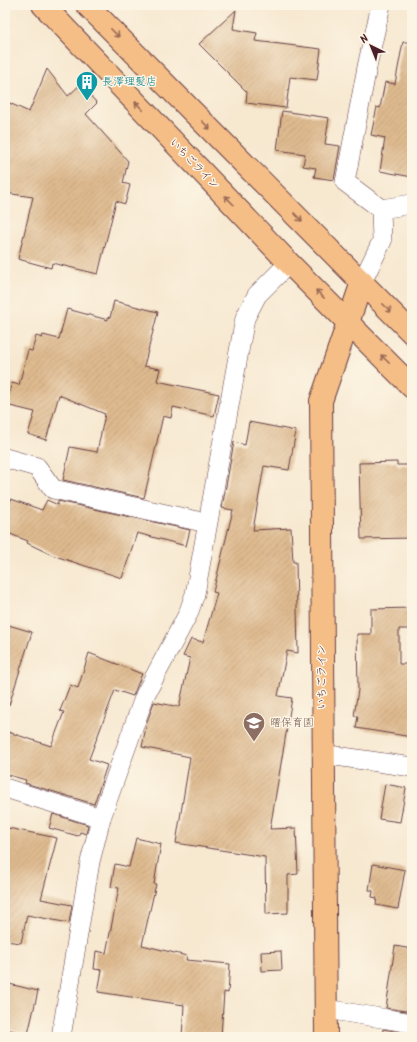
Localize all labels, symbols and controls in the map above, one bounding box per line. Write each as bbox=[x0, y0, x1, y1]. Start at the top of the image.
north arrow bbox=[351, 26, 391, 66]
one-way arrow bbox=[110, 28, 120, 38]
text: N bbox=[356, 30, 374, 48]
building icon: 長澤理髪店 bbox=[74, 69, 100, 102]
place label: 長澤理髪店 bbox=[102, 73, 157, 91]
one-way arrow bbox=[135, 101, 144, 111]
one-way arrow bbox=[201, 120, 211, 130]
street label: いちごライン bbox=[165, 134, 223, 194]
one-way arrow bbox=[224, 195, 234, 205]
one-way arrow bbox=[293, 212, 303, 222]
one-way arrow bbox=[315, 289, 325, 299]
one-way arrow bbox=[382, 303, 392, 313]
one-way arrow bbox=[380, 354, 390, 364]
street label: いちごライン bbox=[313, 644, 331, 710]
school or university icon: 曙保育園 bbox=[241, 710, 267, 743]
place label: 曙保育園 bbox=[270, 714, 314, 732]

